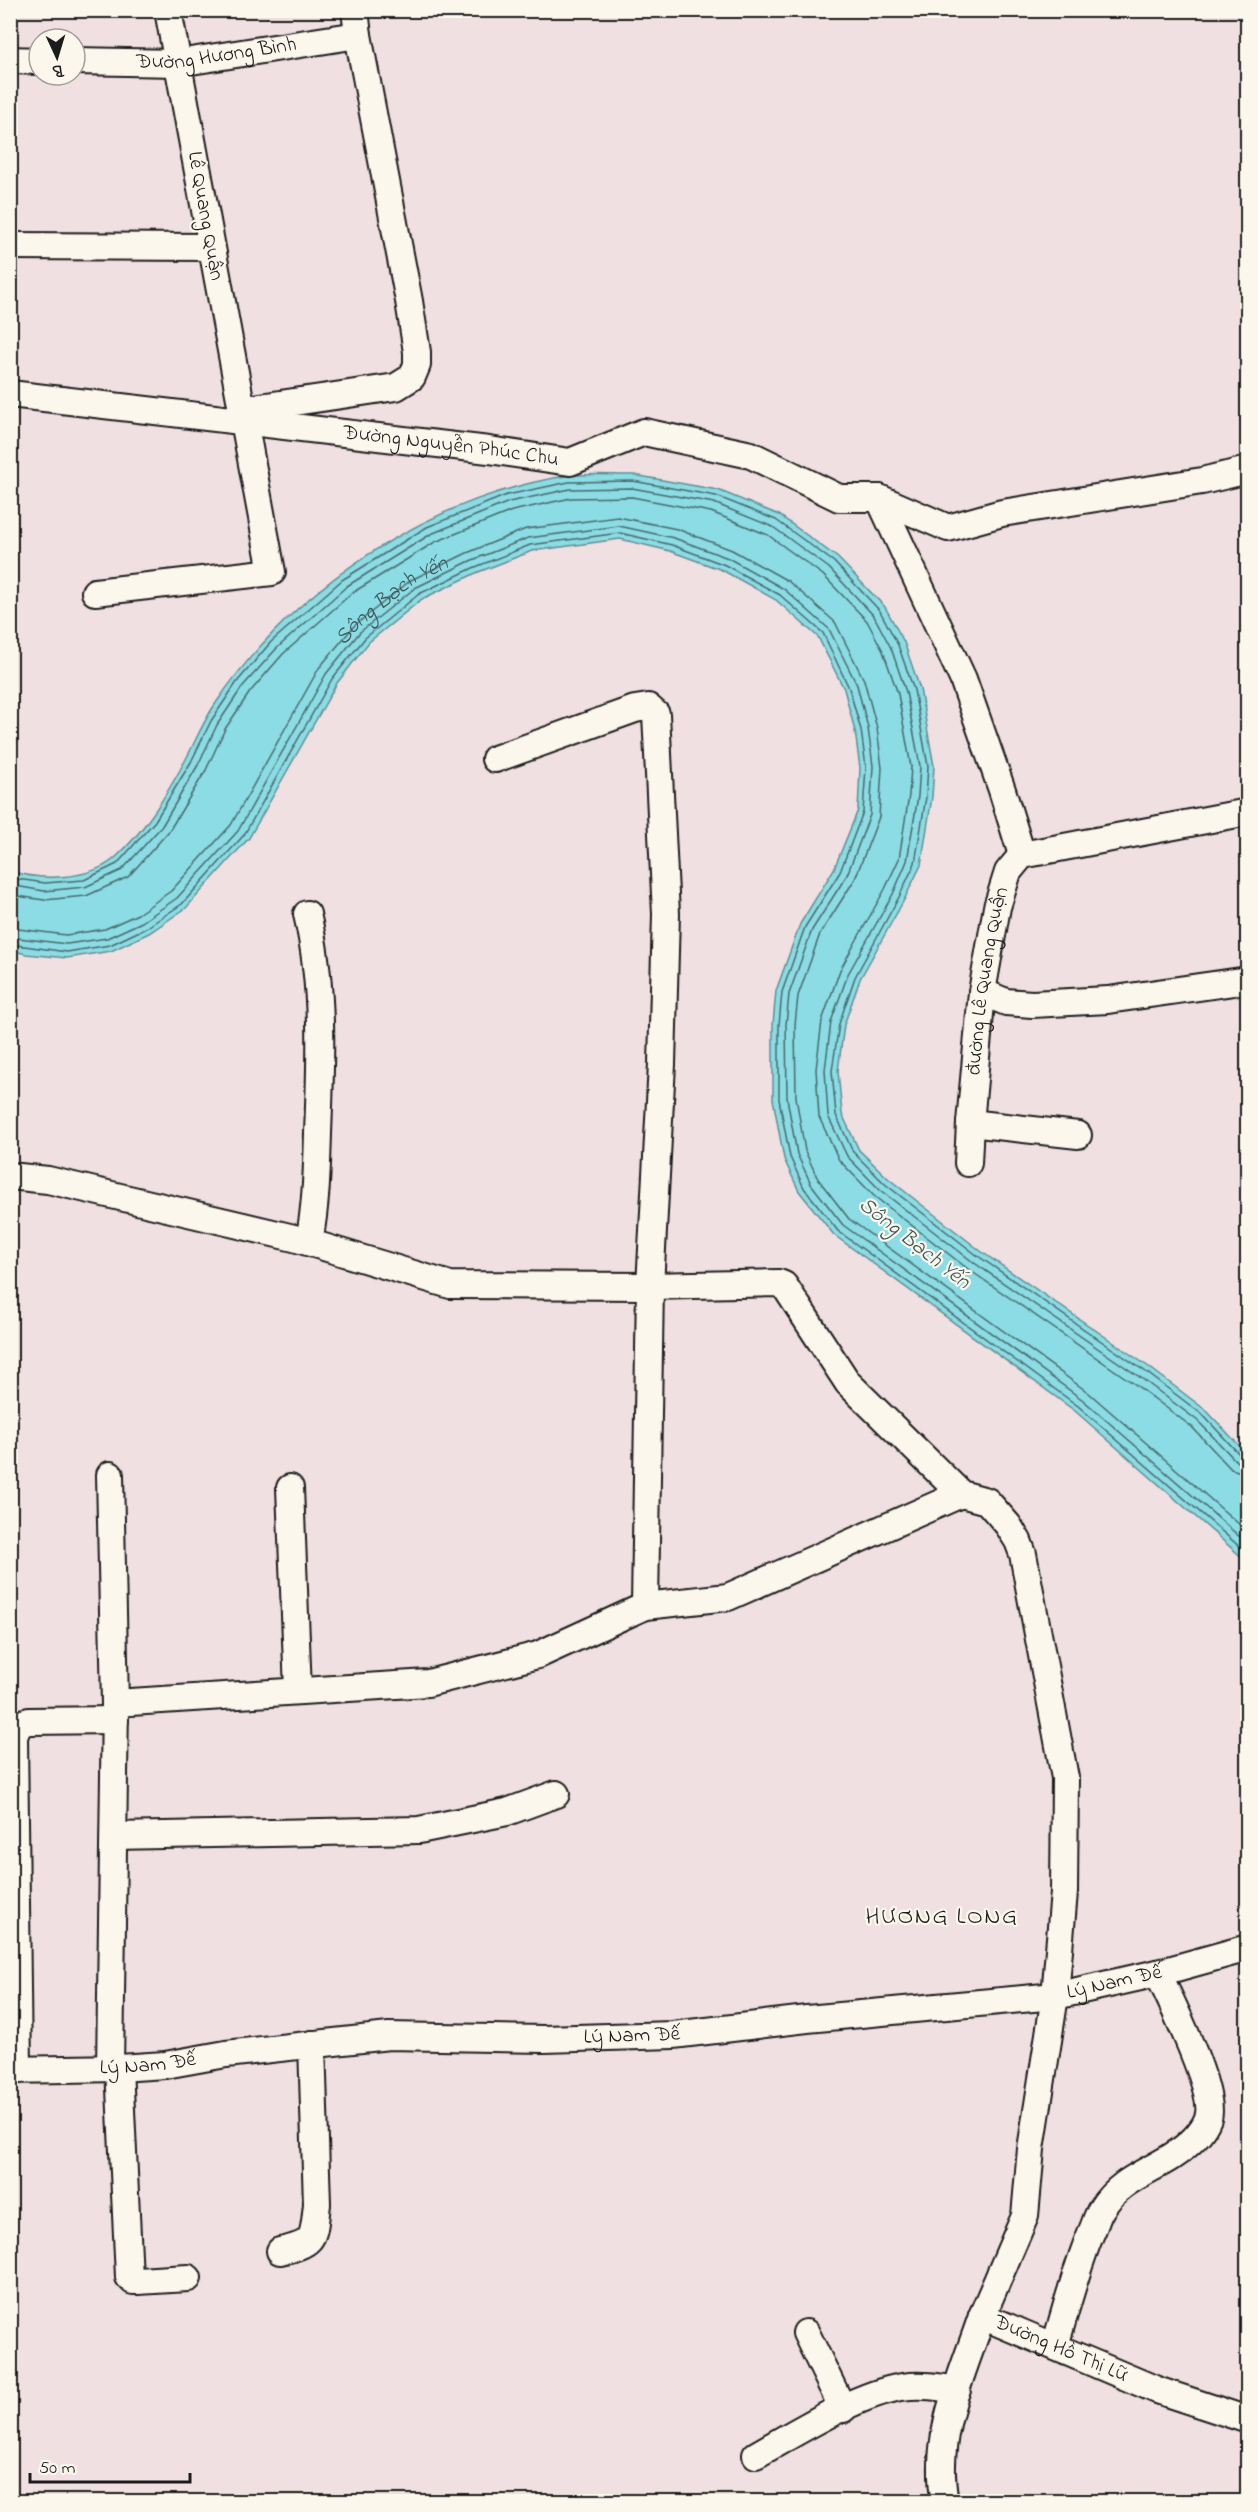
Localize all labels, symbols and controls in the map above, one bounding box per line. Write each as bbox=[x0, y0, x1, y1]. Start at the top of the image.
north arrow bbox=[27, 27, 87, 87]
street label: Đường Hương Bình bbox=[135, 30, 299, 79]
text: B bbox=[51, 58, 65, 82]
street label: Lê Quang Quận bbox=[177, 149, 231, 283]
street label: Đường Nguyễn Phúc Chu bbox=[340, 418, 561, 475]
water label: Sông Bạch Yến bbox=[328, 548, 455, 653]
street label: đường Lê Quang Quận bbox=[959, 883, 1017, 1077]
water label: Sông Bạch Yến bbox=[851, 1190, 978, 1299]
district label: HƯƠNG LONG bbox=[865, 1900, 1019, 1935]
street label: Lý Nam Đế bbox=[1064, 1957, 1166, 2008]
street label: Lý Nam Đế bbox=[583, 2019, 683, 2055]
street label: Lý Nam Đế bbox=[99, 2044, 200, 2085]
street label: Đường Hồ Thị Lữ bbox=[988, 2307, 1132, 2391]
scale bar bbox=[30, 2446, 190, 2484]
text: 50 m bbox=[39, 2456, 76, 2482]

